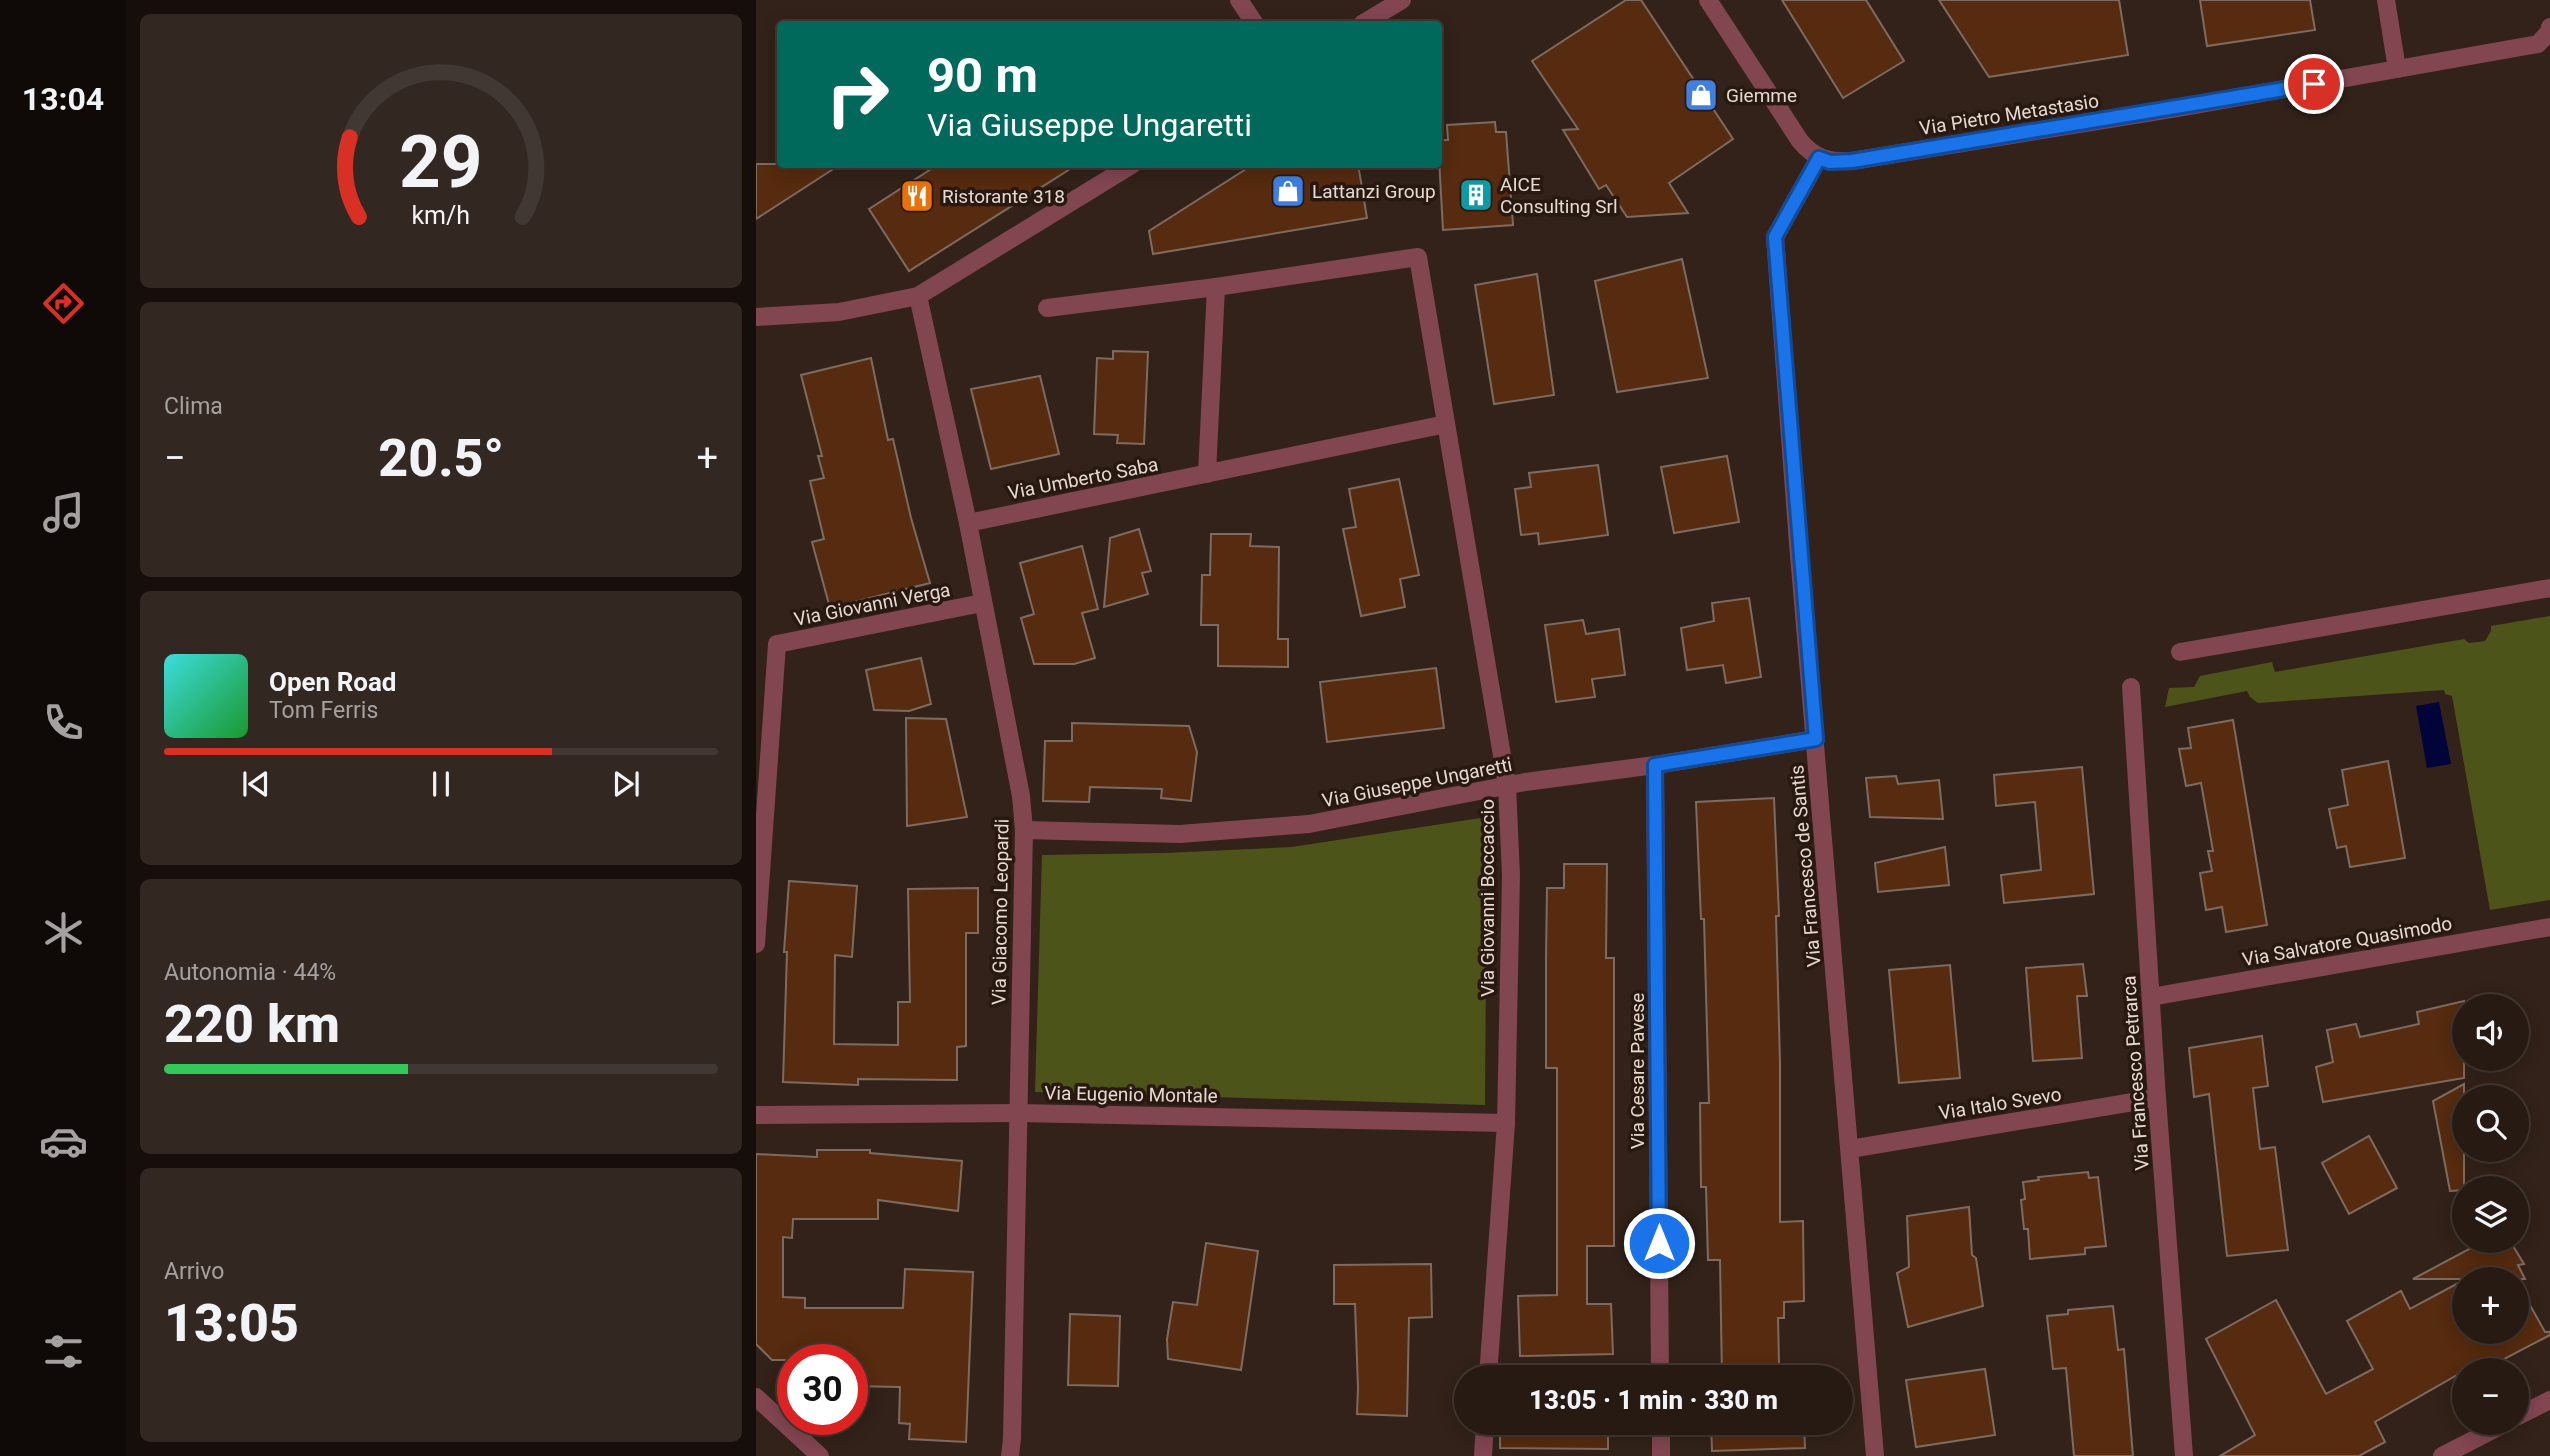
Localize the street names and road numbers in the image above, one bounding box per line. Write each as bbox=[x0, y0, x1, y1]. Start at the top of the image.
street label: Via Pietro Metastasio bbox=[1918, 89, 2100, 140]
street label: Via Umberto Saba bbox=[1006, 453, 1160, 504]
street label: Via Giovanni Verga bbox=[792, 578, 952, 631]
street label: Via Giuseppe Ungaretti bbox=[1320, 753, 1514, 812]
street label: Via Francesco de Santis bbox=[1785, 764, 1826, 968]
street label: Via Giovanni Boccaccio bbox=[1476, 799, 1499, 997]
street label: Via Giacomo Leopardi bbox=[987, 819, 1014, 1005]
street label: Via Salvatore Quasimodo bbox=[2240, 912, 2454, 971]
street label: Via Francesco Petrarca bbox=[2117, 975, 2154, 1171]
street label: Via Cesare Pavese bbox=[1626, 993, 1649, 1149]
street label: Via Eugenio Montale bbox=[1044, 1081, 1218, 1108]
street label: Via Italo Svevo bbox=[1937, 1082, 2063, 1125]

